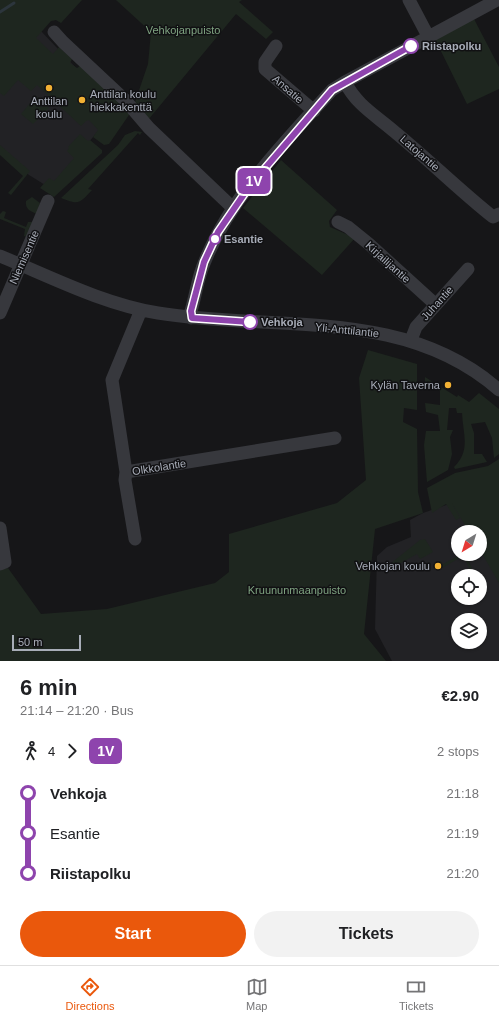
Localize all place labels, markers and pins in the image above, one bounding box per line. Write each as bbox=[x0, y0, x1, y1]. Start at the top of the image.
marker: Riistapolku bbox=[403, 38, 419, 54]
place label: Riistapolku bbox=[422, 40, 481, 52]
marker: Anttilan koulu bbox=[44, 83, 54, 93]
place label: Anttilan koulu hiekkakenttä bbox=[90, 88, 156, 113]
place label: Anttilan koulu bbox=[31, 95, 67, 120]
marker: Anttilan koulu hiekkakenttä bbox=[77, 95, 87, 105]
marker: Esantie bbox=[209, 233, 221, 245]
place label: Esantie bbox=[224, 233, 263, 245]
marker: Vehkoja bbox=[242, 314, 258, 330]
place label: Vehkoja bbox=[261, 316, 303, 328]
place label: Kylän Taverna bbox=[370, 379, 441, 391]
marker: Kylän Taverna bbox=[443, 380, 453, 390]
place label: Vehkojan koulu bbox=[355, 560, 430, 572]
marker: Vehkojan koulu bbox=[433, 561, 443, 571]

